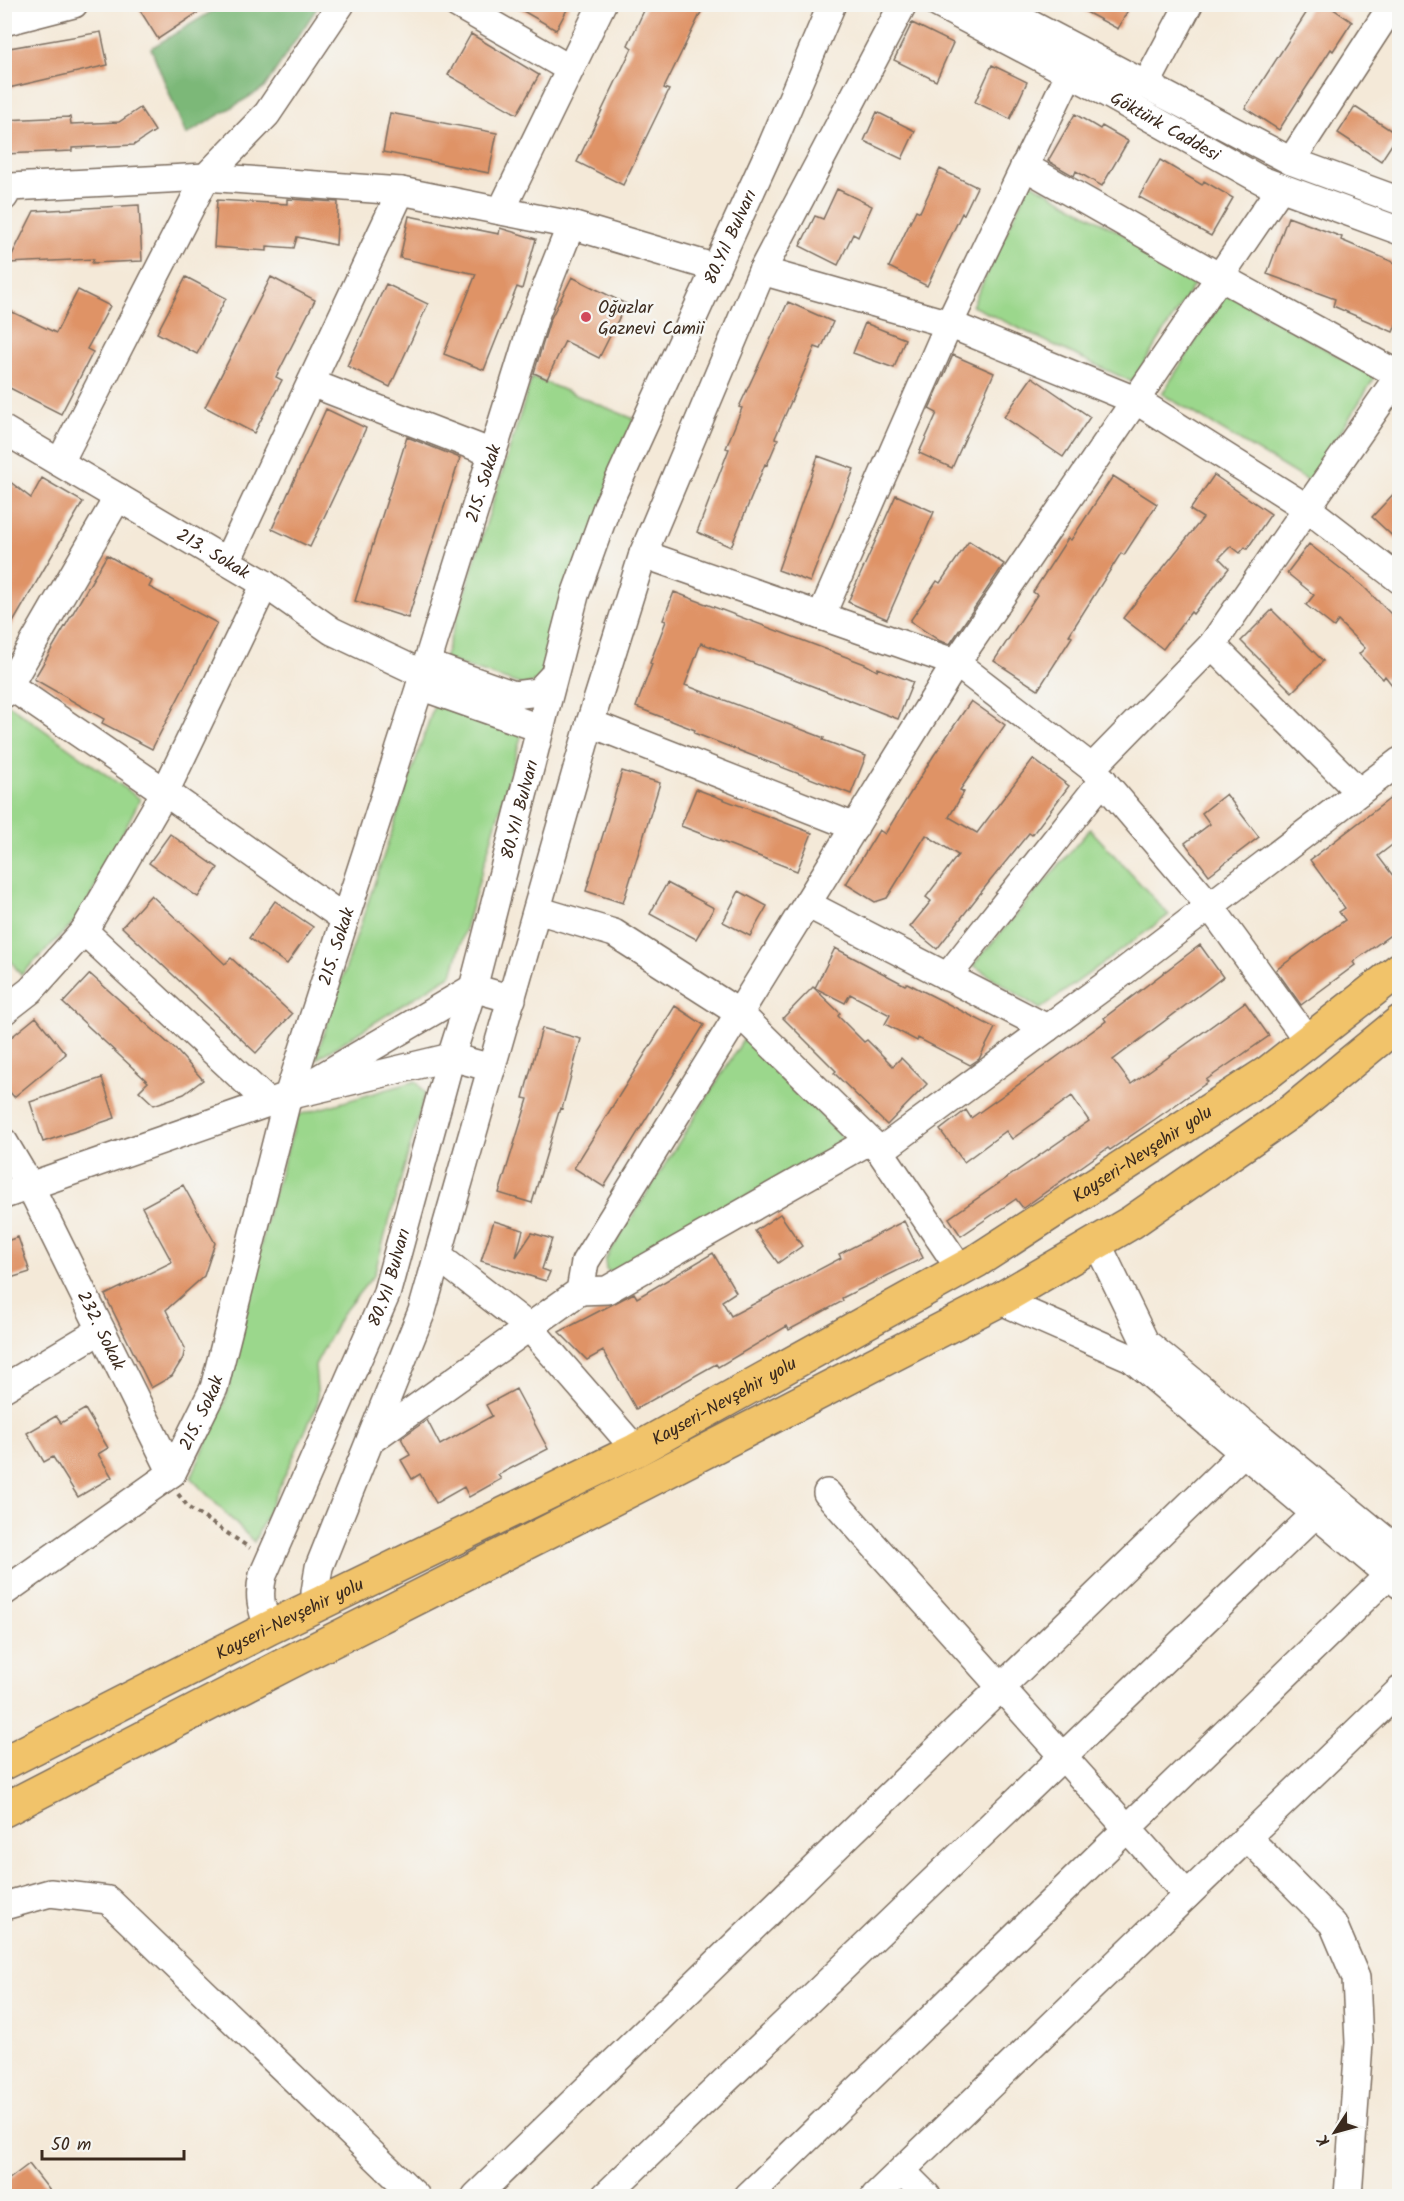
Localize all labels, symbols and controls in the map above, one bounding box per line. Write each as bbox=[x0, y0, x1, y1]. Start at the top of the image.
street label: Göktürk Caddesi bbox=[1104, 85, 1225, 170]
street label: 80.Yıl Bulvarı bbox=[697, 185, 766, 290]
place label: Oğuzlar Gaznevi Camii bbox=[598, 294, 705, 344]
marker: Oğuzlar Gaznevi Camii bbox=[579, 310, 593, 324]
street label: 215. Sokak bbox=[459, 440, 510, 526]
street label: 213. Sokak bbox=[170, 522, 255, 588]
street label: 80.Yıl Bulvarı bbox=[494, 757, 548, 863]
street label: 215. Sokak bbox=[311, 904, 364, 990]
street label: Kayseri-Nevşehir yolu bbox=[1067, 1099, 1219, 1211]
street label: 80.Yıl Bulvarı bbox=[361, 1225, 420, 1332]
street label: 232. Sokak bbox=[68, 1286, 132, 1376]
street label: Kayseri-Nevşehir yolu bbox=[647, 1350, 803, 1455]
street label: 215. Sokak bbox=[172, 1372, 233, 1456]
street label: Kayseri-Nevşehir yolu bbox=[211, 1571, 370, 1669]
north arrow bbox=[1305, 2102, 1365, 2162]
scale bar bbox=[42, 2123, 184, 2161]
text: K bbox=[1311, 2128, 1337, 2151]
text: 50 m bbox=[51, 2131, 91, 2160]

